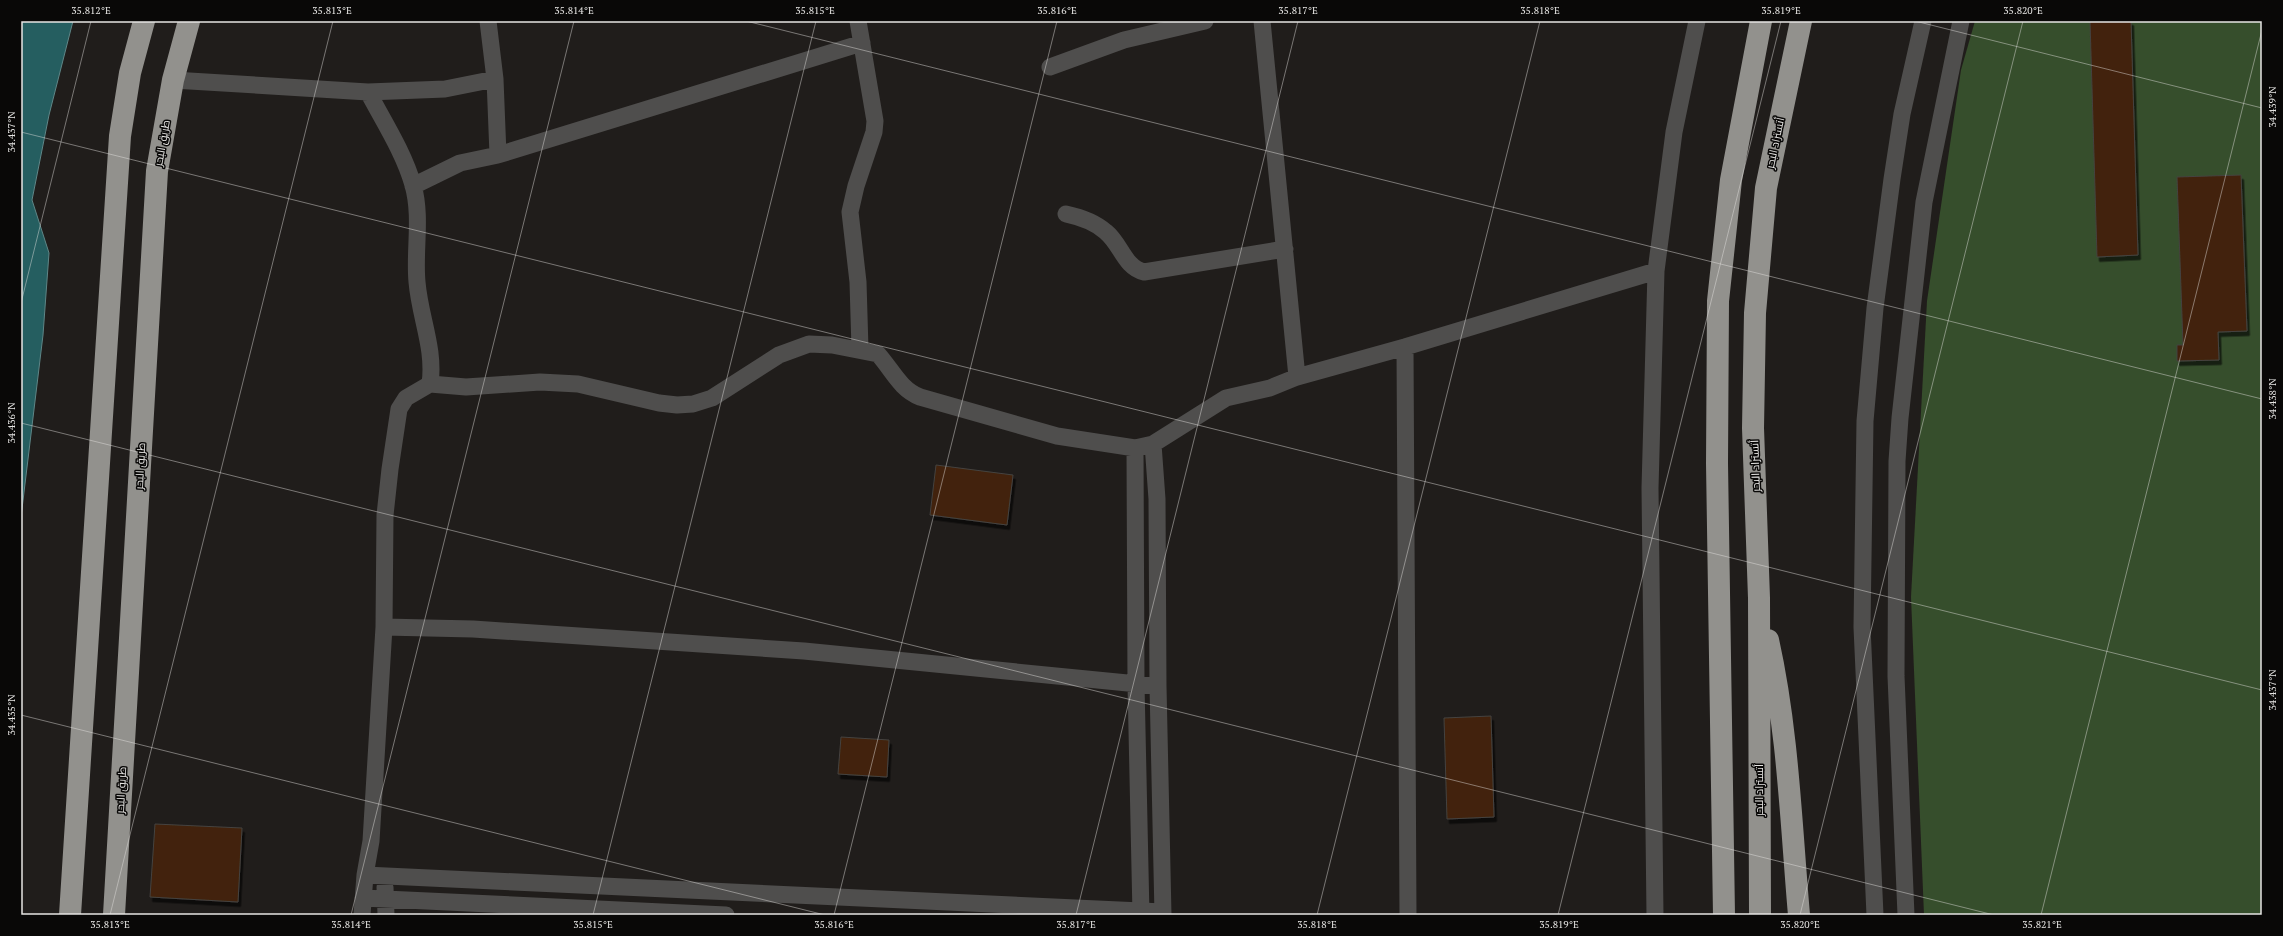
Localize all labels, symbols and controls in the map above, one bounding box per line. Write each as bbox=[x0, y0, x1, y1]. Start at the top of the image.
text: 35.812°E bbox=[71, 4, 111, 17]
text: 35.813°E bbox=[312, 4, 352, 17]
text: 35.814°E bbox=[554, 4, 594, 17]
text: 35.815°E bbox=[795, 4, 835, 17]
text: 35.816°E bbox=[1037, 4, 1077, 17]
text: 35.817°E bbox=[1278, 4, 1318, 17]
text: 35.818°E bbox=[1520, 4, 1560, 17]
text: 35.819°E bbox=[1761, 4, 1801, 17]
text: 35.820°E bbox=[2003, 4, 2043, 17]
text: 34.439°N bbox=[2266, 86, 2279, 128]
text: 34.437°N bbox=[5, 111, 18, 153]
street label: أتستراد البحر bbox=[1763, 116, 1787, 171]
street label: طريق البحر bbox=[151, 119, 173, 168]
text: 34.438°N bbox=[2266, 378, 2279, 420]
text: 34.436°N bbox=[5, 402, 18, 444]
street label: أتستراد البحر bbox=[1747, 440, 1763, 493]
street label: طريق البحر bbox=[132, 442, 148, 491]
text: 34.437°N bbox=[2266, 669, 2279, 711]
text: 34.435°N bbox=[5, 694, 18, 736]
street label: أتستراد البحر bbox=[1752, 764, 1766, 817]
street label: طريق البحر bbox=[113, 766, 129, 815]
text: 35.813°E bbox=[90, 918, 130, 931]
text: 35.814°E bbox=[331, 918, 371, 931]
text: 35.815°E bbox=[573, 918, 613, 931]
text: 35.816°E bbox=[814, 918, 854, 931]
text: 35.817°E bbox=[1056, 918, 1096, 931]
text: 35.818°E bbox=[1297, 918, 1337, 931]
text: 35.819°E bbox=[1539, 918, 1579, 931]
text: 35.820°E bbox=[1780, 918, 1820, 931]
text: 35.821°E bbox=[2022, 918, 2062, 931]

